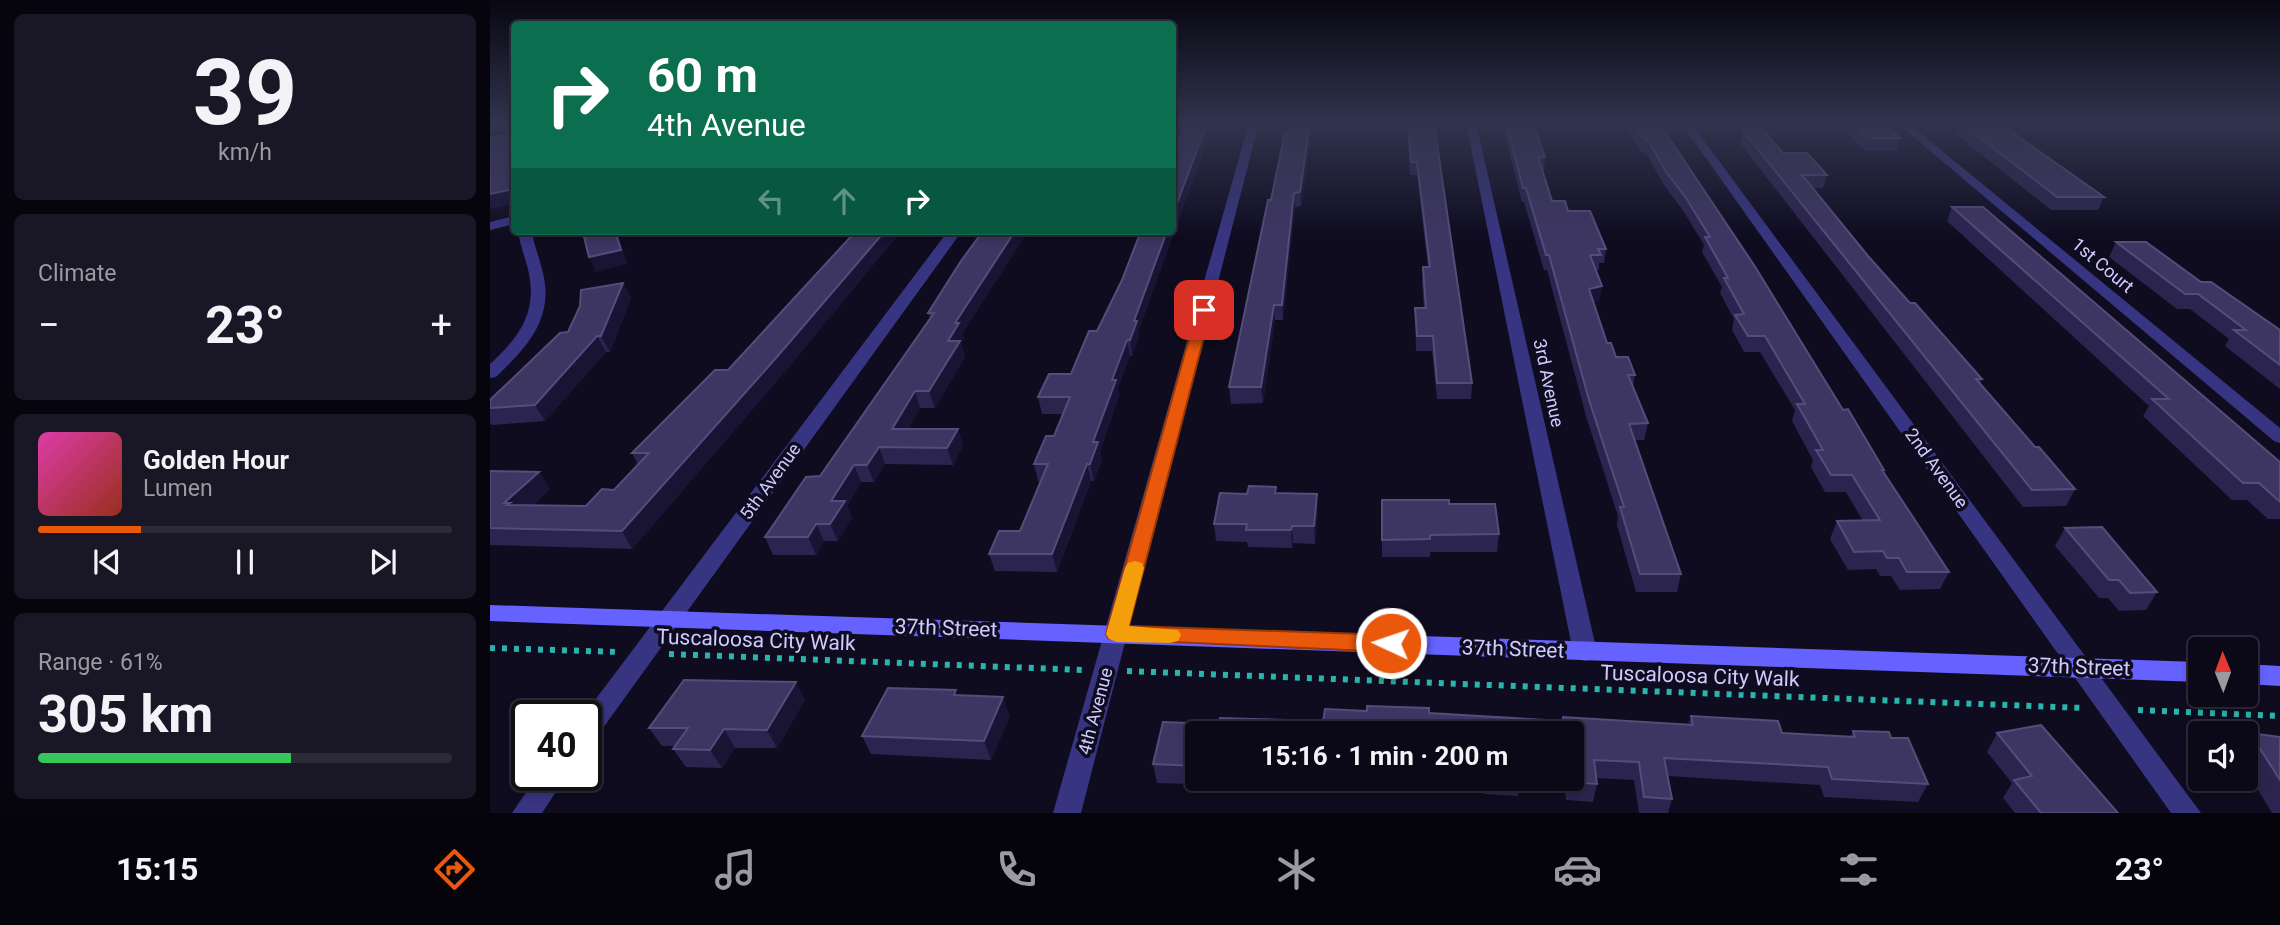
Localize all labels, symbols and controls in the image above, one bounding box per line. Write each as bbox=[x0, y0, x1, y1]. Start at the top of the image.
text: 39 bbox=[193, 40, 297, 146]
text: 60 m bbox=[647, 47, 758, 104]
icon: right bbox=[532, 49, 623, 140]
text: 4th Avenue bbox=[647, 106, 806, 144]
text: km/h bbox=[218, 139, 272, 166]
icon: left bbox=[752, 182, 790, 220]
icon: ahead bbox=[825, 182, 863, 220]
icon: right bbox=[898, 182, 936, 220]
street label: 1st Court bbox=[2068, 233, 2138, 297]
text: Climate bbox=[38, 260, 117, 287]
pin bbox=[1174, 280, 1234, 340]
icon: arrive bbox=[1185, 291, 1223, 329]
text: 23° bbox=[205, 295, 285, 356]
text: − bbox=[38, 303, 60, 347]
text: + bbox=[430, 303, 452, 347]
street label: 3rd Avenue bbox=[1529, 337, 1569, 429]
street label: 2nd Avenue bbox=[1901, 424, 1973, 512]
street label: 5th Avenue bbox=[735, 439, 805, 523]
text: Golden Hour bbox=[143, 445, 289, 475]
text: Lumen bbox=[143, 475, 213, 502]
icon: previous bbox=[88, 543, 126, 581]
icon: pause bbox=[226, 543, 264, 581]
icon: next bbox=[364, 543, 402, 581]
position arrow bbox=[1354, 606, 1428, 680]
street label: 37th Street bbox=[894, 614, 998, 642]
street label: Tuscaloosa City Walk bbox=[656, 625, 856, 655]
street label: 37th Street bbox=[1461, 635, 1565, 663]
north arrow bbox=[2188, 637, 2258, 707]
map controls bbox=[2188, 637, 2258, 791]
text: Range · 61% bbox=[38, 649, 163, 676]
street label: 37th Street bbox=[2027, 653, 2131, 681]
street label: Tuscaloosa City Walk bbox=[1600, 661, 1800, 691]
street label: 4th Avenue bbox=[1073, 665, 1117, 757]
text: 305 km bbox=[38, 684, 213, 745]
speed limit sign: 40 bbox=[511, 700, 602, 791]
button: sound bbox=[2188, 721, 2258, 791]
text: 15:16 · 1 min · 200 m bbox=[1261, 741, 1508, 771]
icon: directions bbox=[430, 845, 479, 894]
icon: music bbox=[711, 845, 760, 894]
icon: phone bbox=[992, 845, 1041, 894]
icon: climate bbox=[1272, 845, 1321, 894]
icon: car bbox=[1553, 845, 1602, 894]
icon: filters bbox=[1834, 845, 1883, 894]
text: 15:15 bbox=[116, 850, 198, 888]
text: 23° bbox=[2115, 850, 2164, 888]

